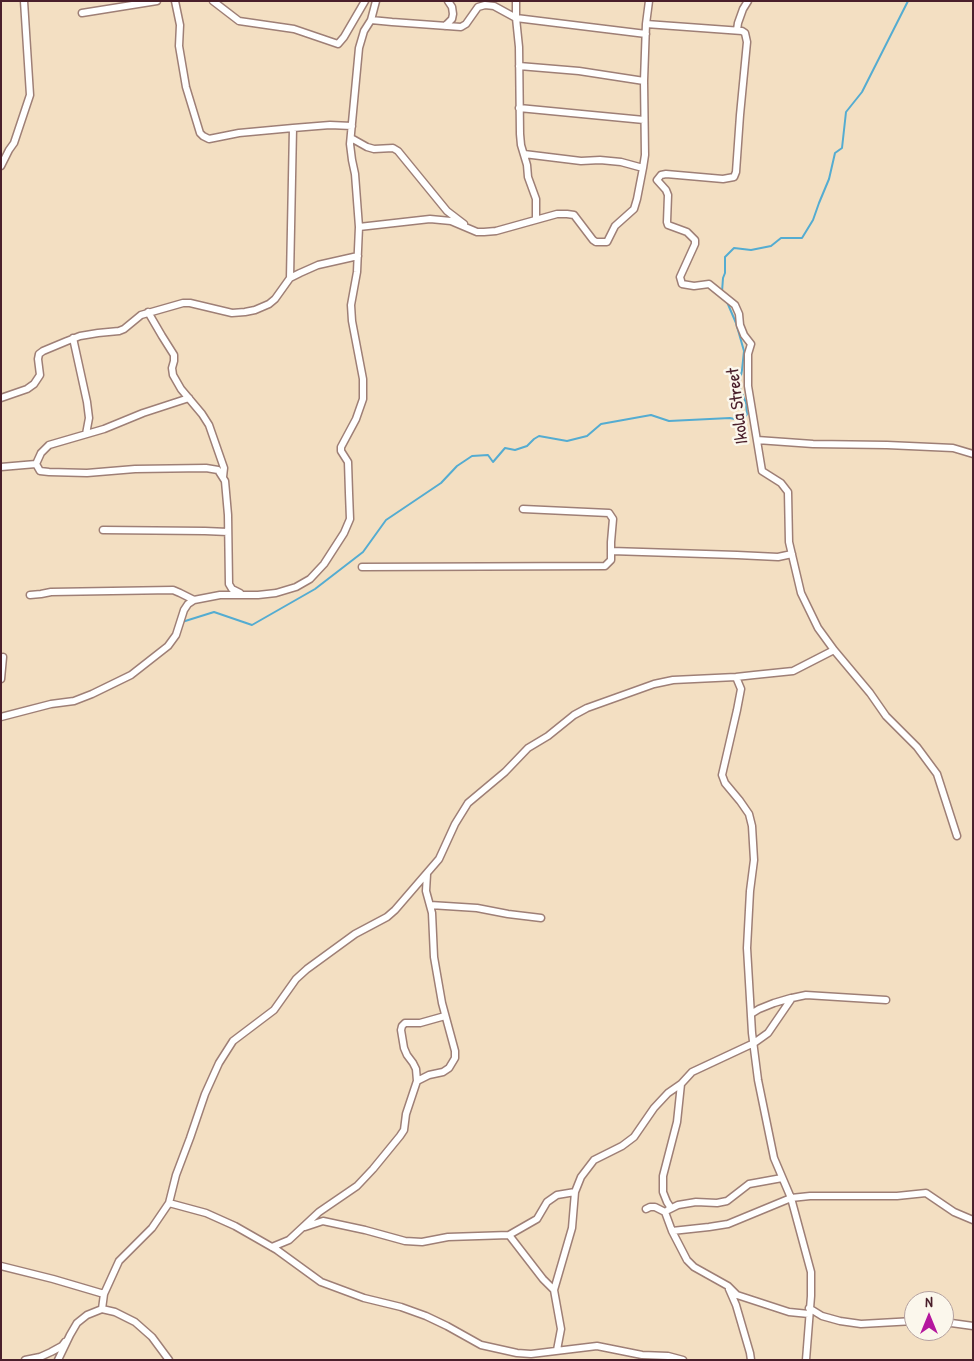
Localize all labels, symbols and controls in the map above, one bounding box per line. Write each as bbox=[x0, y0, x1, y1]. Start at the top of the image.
street label: Ikola Street bbox=[723, 367, 753, 445]
north arrow bbox=[904, 1291, 954, 1341]
text: N bbox=[925, 1292, 933, 1311]

